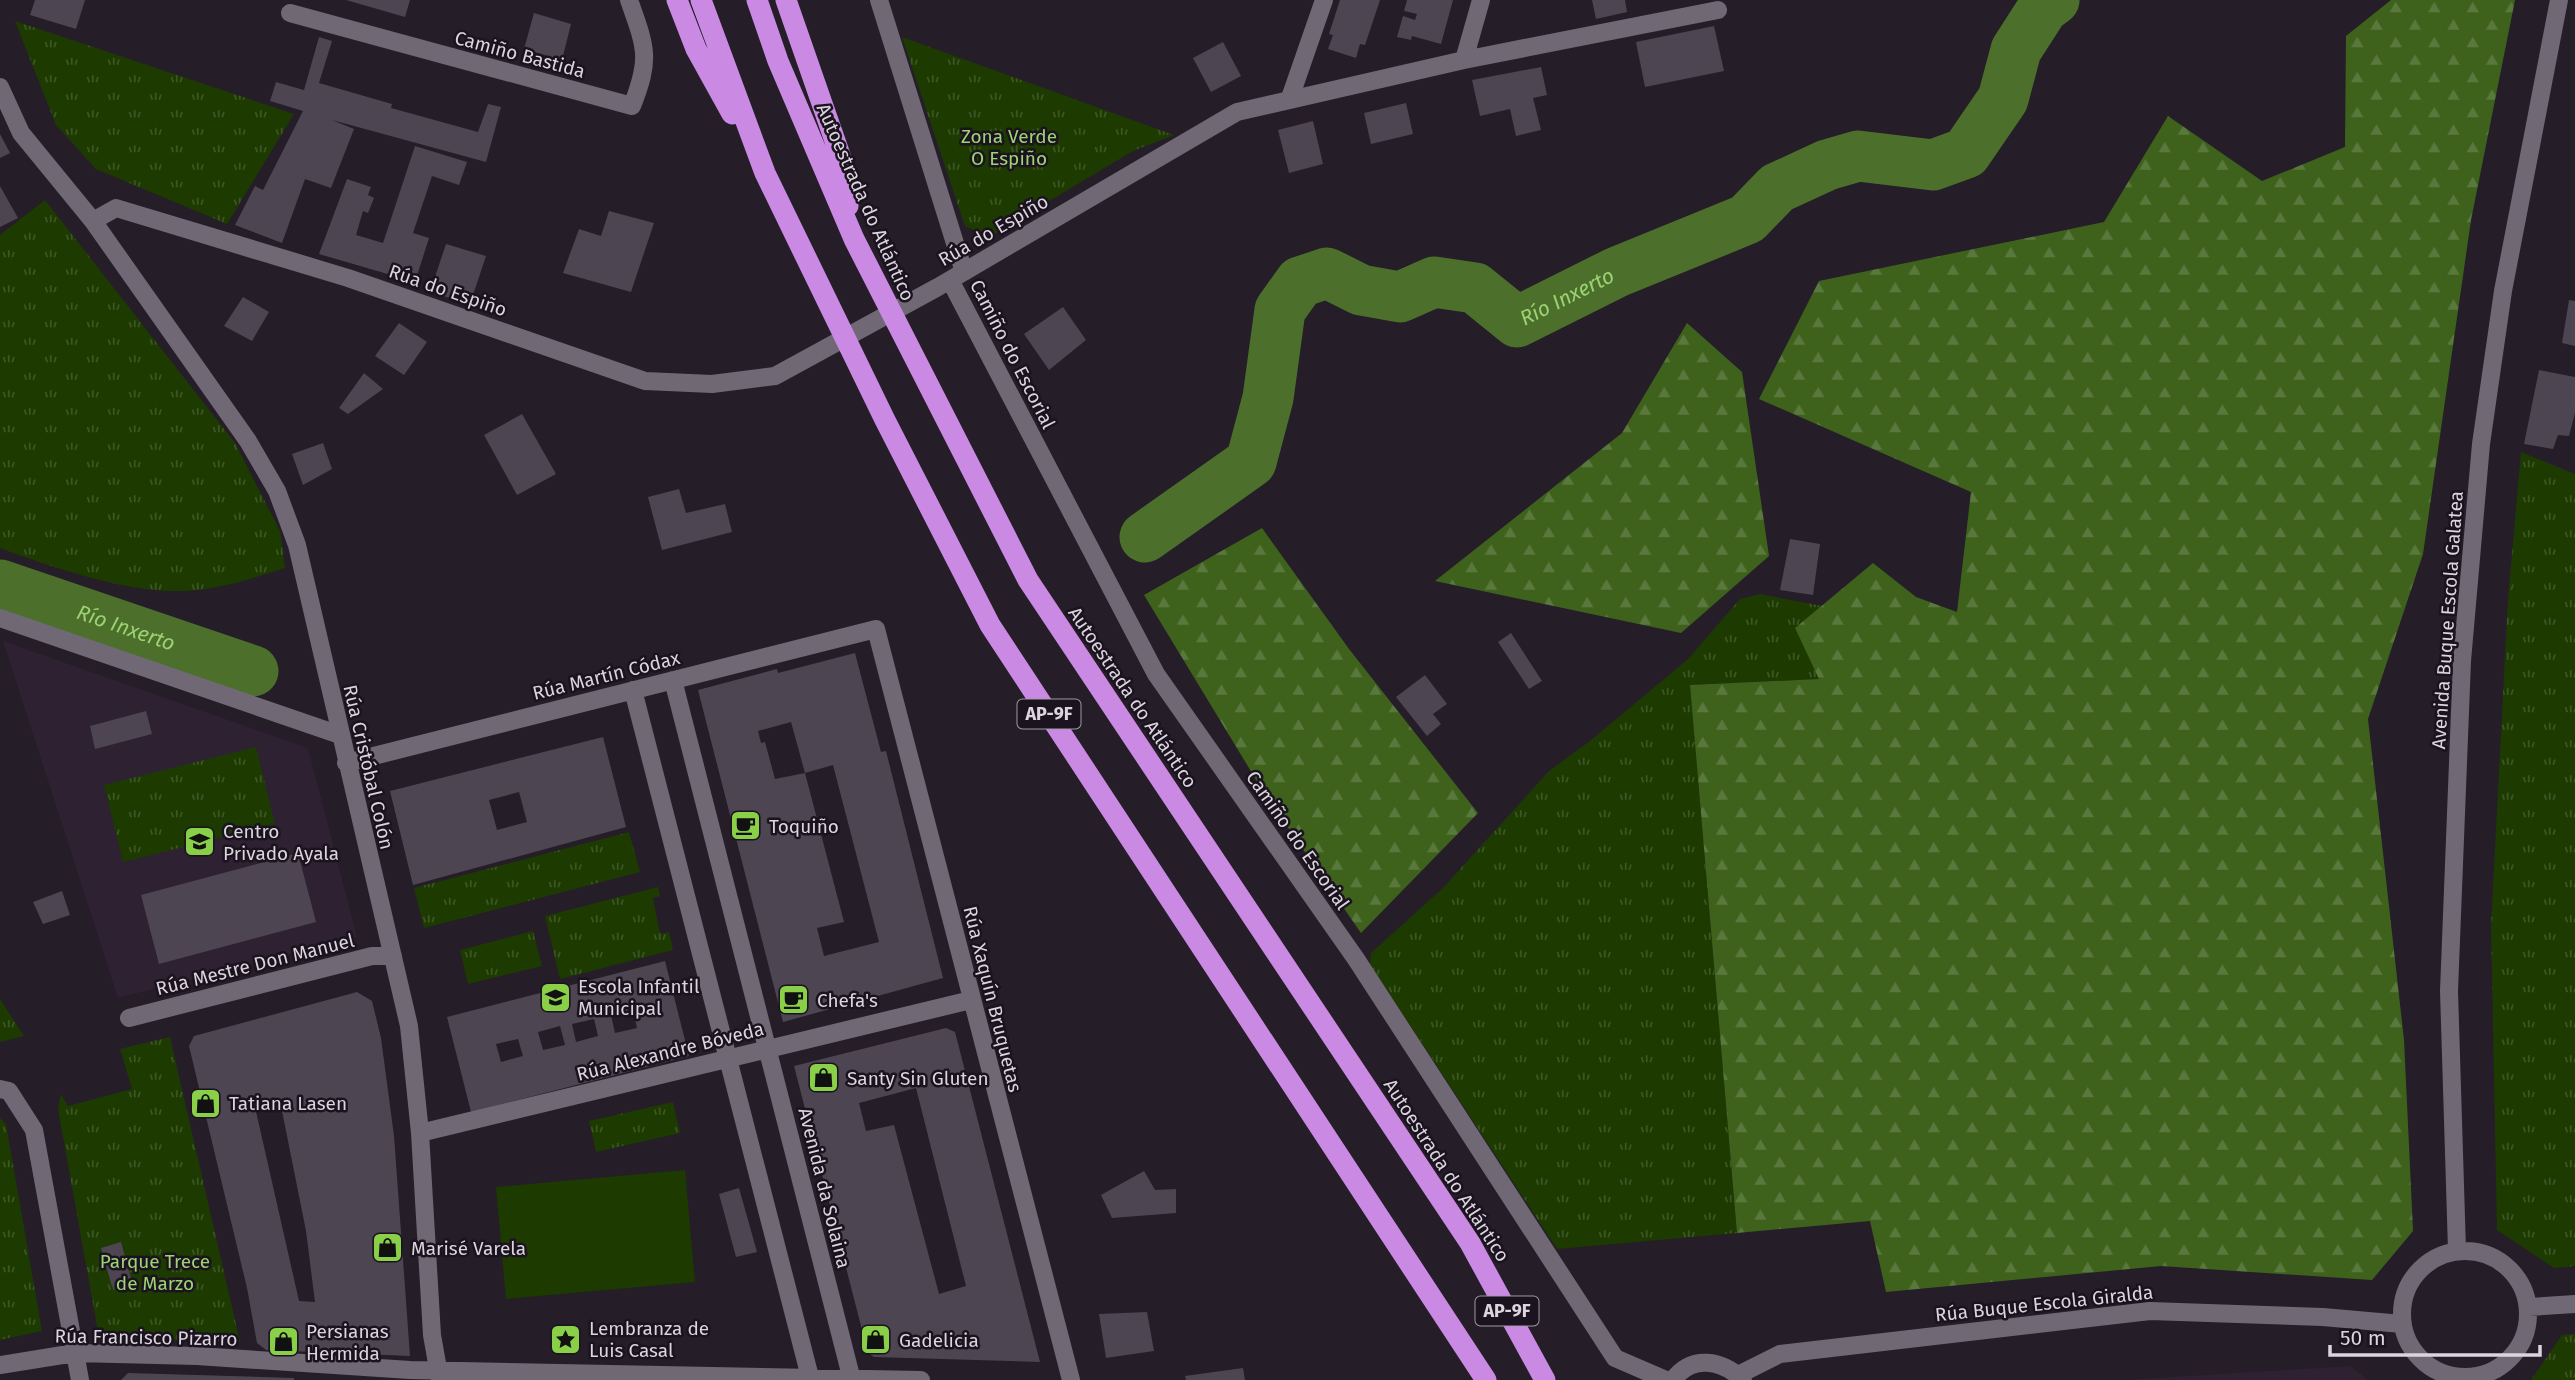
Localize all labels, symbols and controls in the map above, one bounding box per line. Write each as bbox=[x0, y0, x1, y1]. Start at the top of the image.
street label: Camiño Bastida bbox=[452, 26, 588, 83]
street label: Autoestrada do Atlántico bbox=[812, 100, 919, 304]
park label: Zona Verde O Espiño bbox=[961, 125, 1057, 170]
street label: Rúa do Espiño bbox=[934, 190, 1052, 271]
street label: Rúa do Espiño bbox=[386, 260, 510, 321]
water label: Río Inxerto bbox=[1516, 262, 1619, 331]
street label: Camiño do Escorial bbox=[965, 276, 1060, 433]
street label: Avenida Buque Escola Galatea bbox=[2427, 490, 2468, 750]
water label: Río Inxerto bbox=[73, 599, 179, 657]
street label: Autoestrada do Atlántico bbox=[1063, 602, 1202, 792]
street label: Rúa Martín Códax bbox=[530, 646, 683, 705]
street label: Rúa Cristóbal Colón bbox=[338, 682, 399, 852]
road number: AP-9F bbox=[1018, 700, 1080, 728]
street label: Camiño do Escorial bbox=[1241, 766, 1354, 915]
cafe icon: Toquiño bbox=[729, 809, 763, 843]
place label: Toquiño bbox=[769, 815, 839, 838]
place label: Centro Privado Ayala bbox=[223, 820, 339, 865]
school or university icon: Centro Privado Ayala bbox=[183, 825, 217, 859]
street label: Rúa Xaquín Bruquetas bbox=[958, 904, 1027, 1095]
street label: Rúa Mestre Don Manuel bbox=[154, 929, 357, 1000]
place label: Escola Infantil Municipal bbox=[578, 975, 700, 1020]
school or university icon: Escola Infantil Municipal bbox=[538, 980, 572, 1014]
cafe icon: Chefa's bbox=[777, 983, 811, 1017]
place label: Chefa's bbox=[817, 989, 878, 1012]
street label: Rúa Alexandre Bóveda bbox=[574, 1017, 766, 1086]
shop icon: Santy Sin Gluten bbox=[807, 1061, 841, 1095]
place label: Santy Sin Gluten bbox=[847, 1067, 989, 1090]
street label: Autoestrada do Atlántico bbox=[1379, 1075, 1514, 1266]
shop icon: Tatiana Lasen bbox=[189, 1086, 223, 1120]
place label: Tatiana Lasen bbox=[229, 1092, 347, 1115]
street label: Avenida da Solaina bbox=[793, 1106, 856, 1271]
shop icon: Marisé Varela bbox=[371, 1231, 405, 1265]
place label: Marisé Varela bbox=[411, 1237, 526, 1260]
park label: Parque Trece de Marzo bbox=[100, 1250, 210, 1295]
street label: Rúa Buque Escola Giralda bbox=[1934, 1281, 2154, 1326]
road number: AP-9F bbox=[1476, 1296, 1538, 1326]
scale bar bbox=[2330, 1314, 2540, 1358]
place label: Lembranza de Luis Casal bbox=[589, 1317, 709, 1362]
place label: Persianas Hermida bbox=[306, 1320, 389, 1365]
place icon: Lembranza de Luis Casal bbox=[549, 1322, 583, 1356]
shop icon: Gadelicia bbox=[859, 1323, 893, 1357]
street label: Rúa Francisco Pizarro bbox=[54, 1324, 238, 1351]
shop icon: Persianas Hermida bbox=[266, 1325, 300, 1359]
text: 50 m bbox=[2340, 1325, 2386, 1351]
place label: Gadelicia bbox=[899, 1329, 979, 1352]

